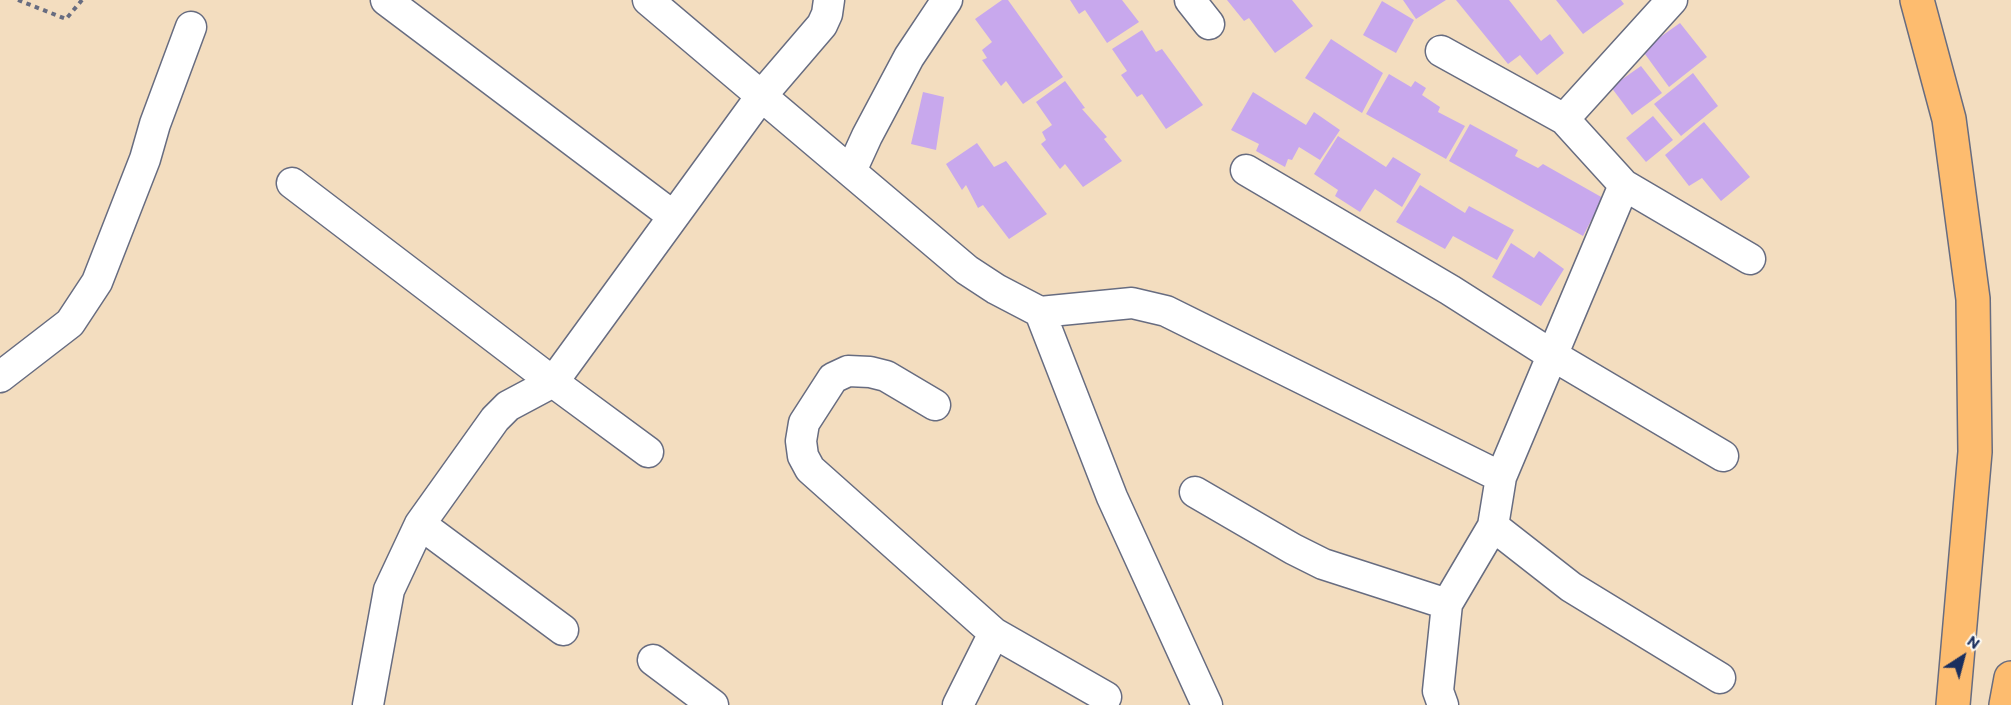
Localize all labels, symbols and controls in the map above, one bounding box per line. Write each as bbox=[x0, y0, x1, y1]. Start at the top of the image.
north arrow bbox=[1933, 627, 1993, 687]
text: N bbox=[1964, 631, 1984, 653]

